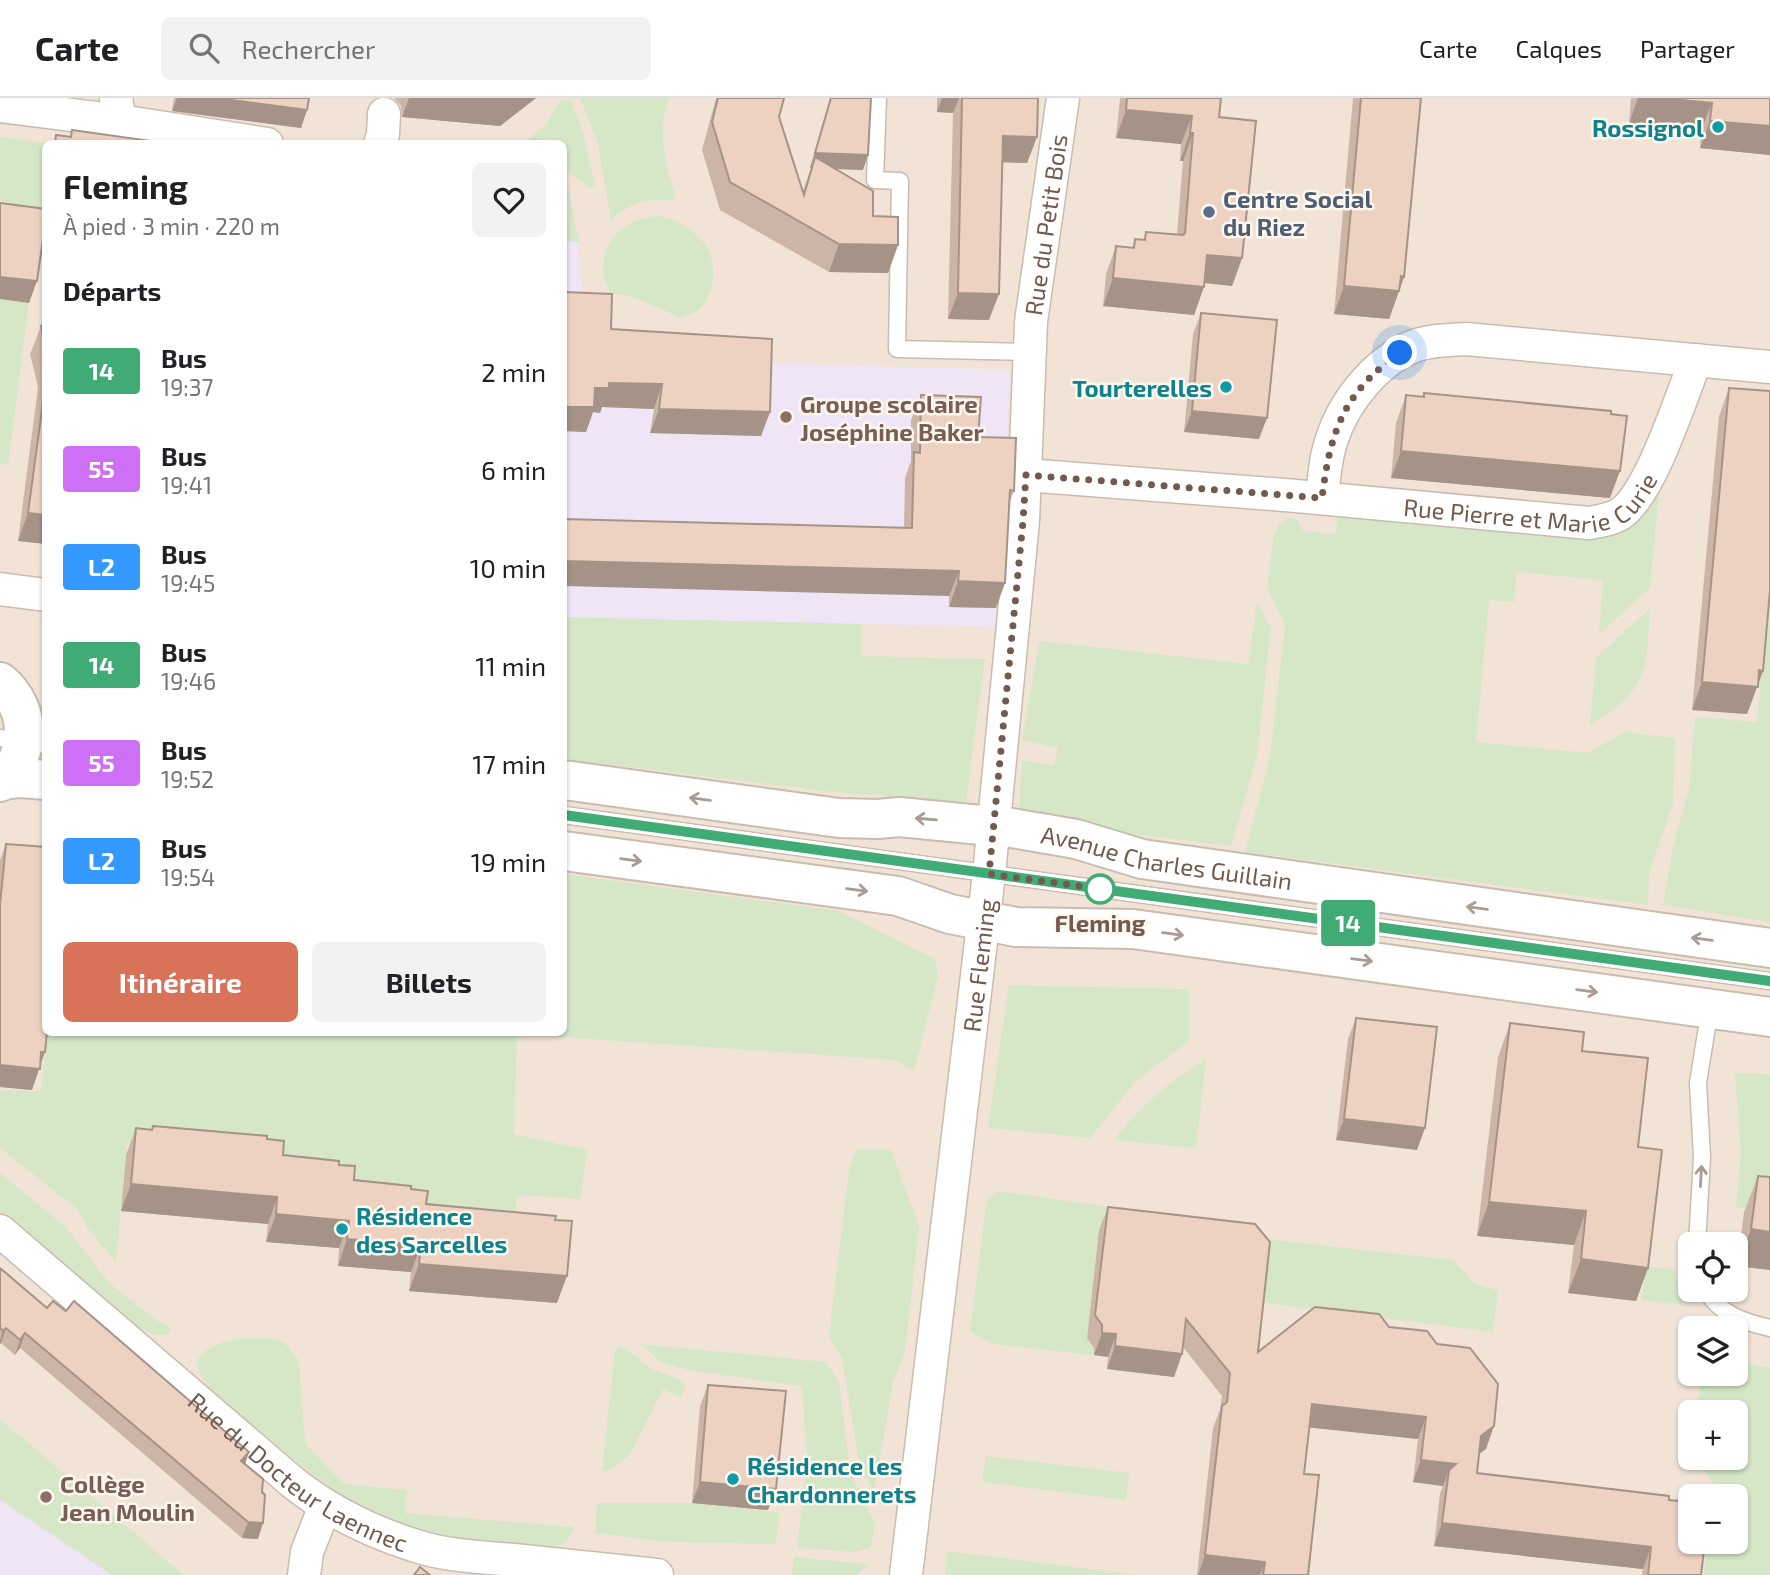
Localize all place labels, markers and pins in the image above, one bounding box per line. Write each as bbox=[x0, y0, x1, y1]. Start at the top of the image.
place label: Rossignol bbox=[1592, 113, 1704, 142]
marker: Rossignol bbox=[1710, 119, 1726, 135]
place label: Centre Social du Riez bbox=[1223, 184, 1372, 241]
marker: Centre Social du Riez bbox=[1201, 204, 1217, 220]
place label: Tourterelles bbox=[1072, 373, 1212, 402]
marker: Tourterelles bbox=[1218, 379, 1234, 395]
place label: Groupe scolaire Joséphine Baker bbox=[800, 389, 985, 446]
marker: Groupe scolaire Joséphine Baker bbox=[778, 409, 794, 425]
marker: Fleming bbox=[1085, 874, 1115, 904]
place label: Fleming bbox=[1055, 908, 1146, 937]
place label: Résidence des Sarcelles bbox=[356, 1201, 507, 1258]
marker: Résidence des Sarcelles bbox=[334, 1221, 350, 1237]
place label: Résidence les Chardonnerets bbox=[747, 1451, 916, 1508]
place label: Collège Jean Moulin bbox=[60, 1469, 195, 1526]
marker: Résidence les Chardonnerets bbox=[725, 1471, 741, 1487]
marker: Collège Jean Moulin bbox=[38, 1489, 54, 1505]

